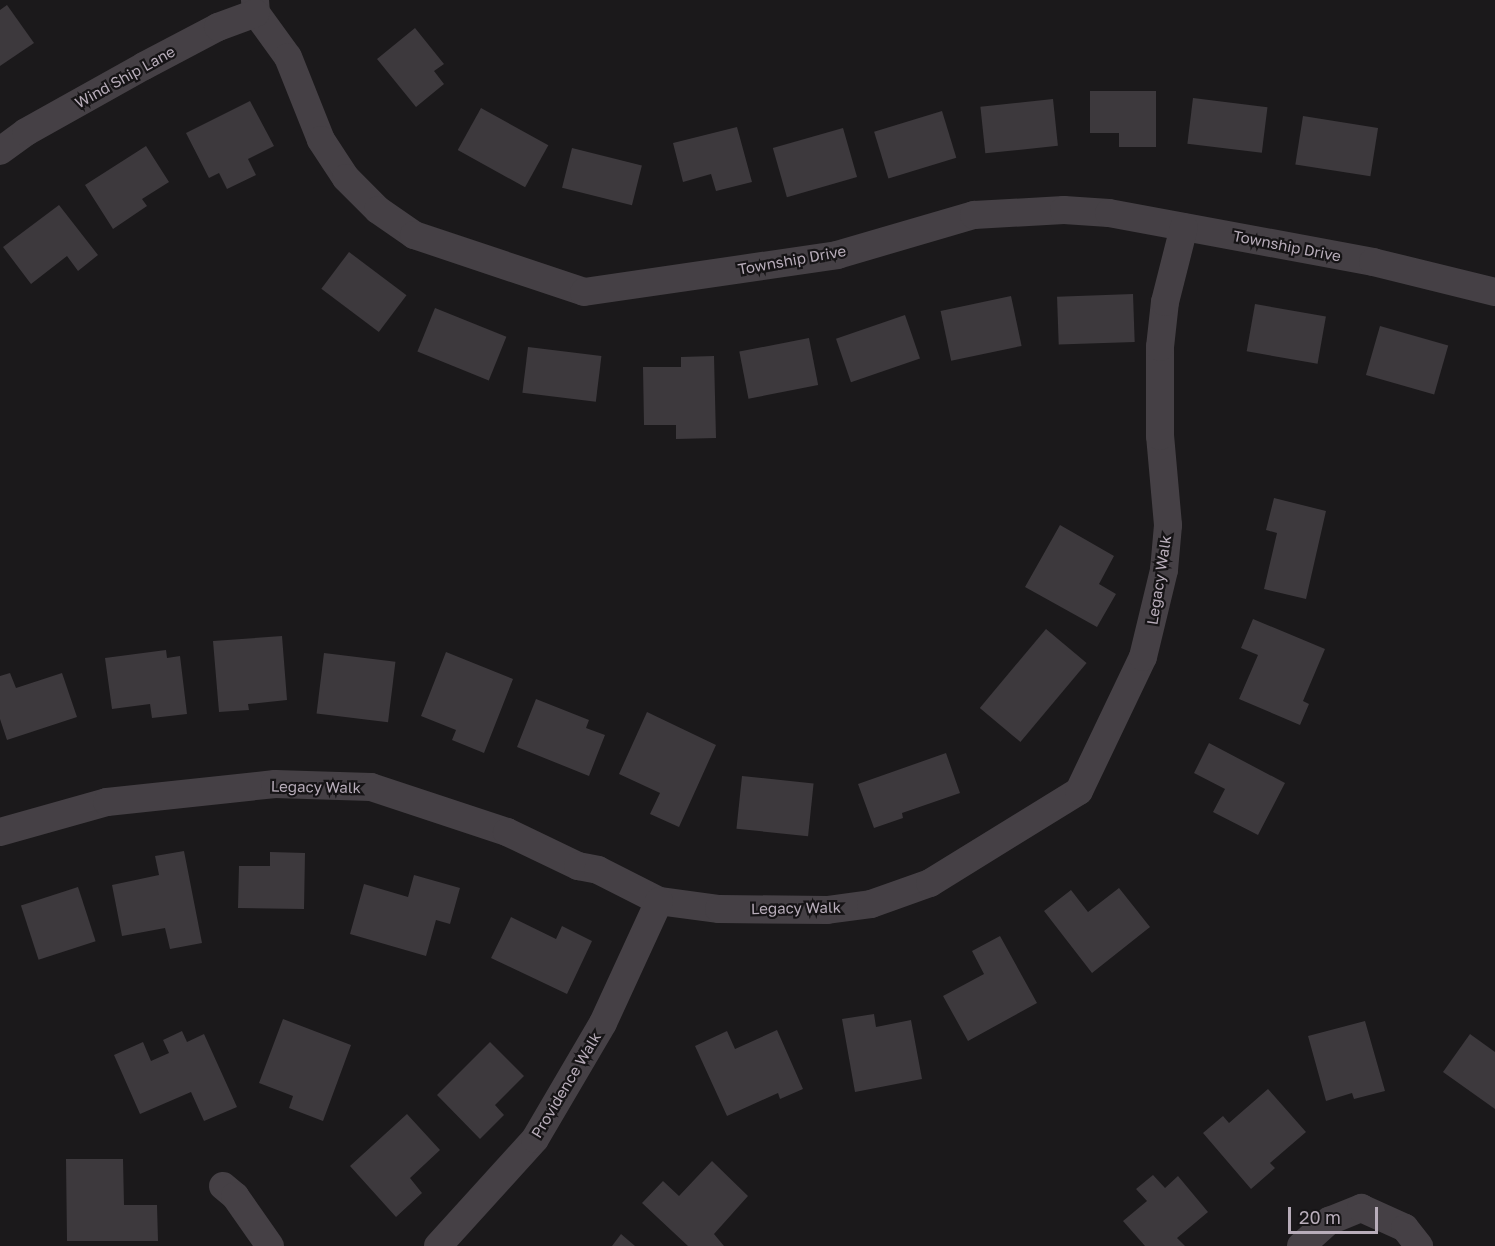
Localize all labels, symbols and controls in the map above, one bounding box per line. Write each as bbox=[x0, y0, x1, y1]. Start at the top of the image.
street label: Wind Ship Lane bbox=[72, 42, 178, 112]
street label: Township Drive bbox=[1232, 227, 1342, 265]
street label: Township Drive bbox=[737, 242, 847, 278]
street label: Legacy Walk bbox=[1143, 534, 1175, 626]
street label: Legacy Walk bbox=[271, 777, 361, 797]
street label: Legacy Walk bbox=[751, 898, 841, 918]
street label: Providence Walk bbox=[527, 1029, 605, 1141]
scale bar bbox=[1291, 1195, 1381, 1233]
text: 20 m bbox=[1299, 1206, 1341, 1228]

